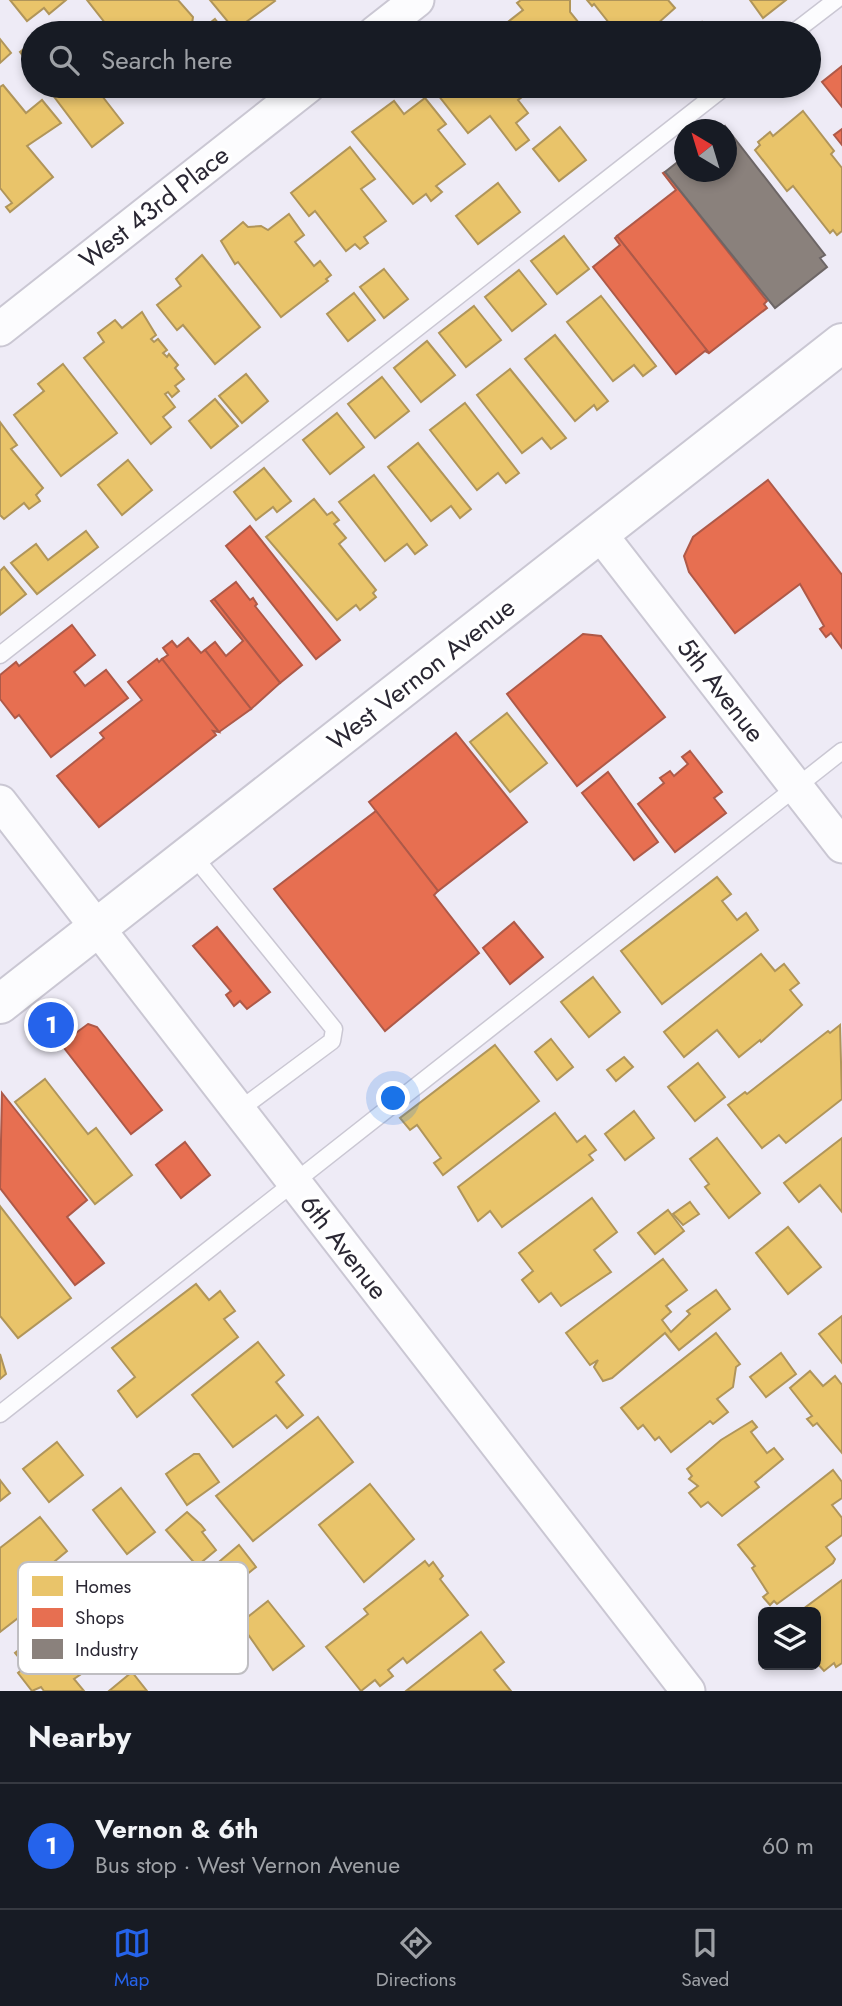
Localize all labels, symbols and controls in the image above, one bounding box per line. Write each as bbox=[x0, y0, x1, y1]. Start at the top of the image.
search box bbox=[21, 21, 821, 98]
icon: search bbox=[45, 41, 83, 79]
text: Search here bbox=[101, 41, 233, 79]
north arrow bbox=[674, 119, 737, 182]
street label: West 43rd Place bbox=[71, 136, 237, 278]
street label: West Vernon Avenue bbox=[319, 588, 523, 760]
street label: 5th Avenue bbox=[668, 630, 774, 750]
pin: 1 bbox=[28, 999, 74, 1051]
your location bbox=[376, 1081, 410, 1115]
street label: 6th Avenue bbox=[291, 1187, 397, 1307]
legend bbox=[18, 1562, 248, 1674]
text: Homes bbox=[75, 1573, 132, 1600]
text: Shops bbox=[75, 1604, 125, 1631]
map controls bbox=[758, 1607, 821, 1670]
button: layers bbox=[758, 1607, 821, 1670]
text: Industry bbox=[75, 1636, 139, 1663]
text: Nearby bbox=[28, 1715, 131, 1758]
text: Vernon & 6th bbox=[95, 1810, 258, 1848]
text: 1 bbox=[45, 1829, 57, 1863]
text: 60 m bbox=[762, 1829, 814, 1863]
text: Bus stop · West Vernon Avenue bbox=[95, 1848, 400, 1882]
tab: Map bbox=[113, 1924, 151, 1993]
tab: Directions bbox=[376, 1924, 456, 1993]
tab: Saved bbox=[681, 1924, 729, 1993]

